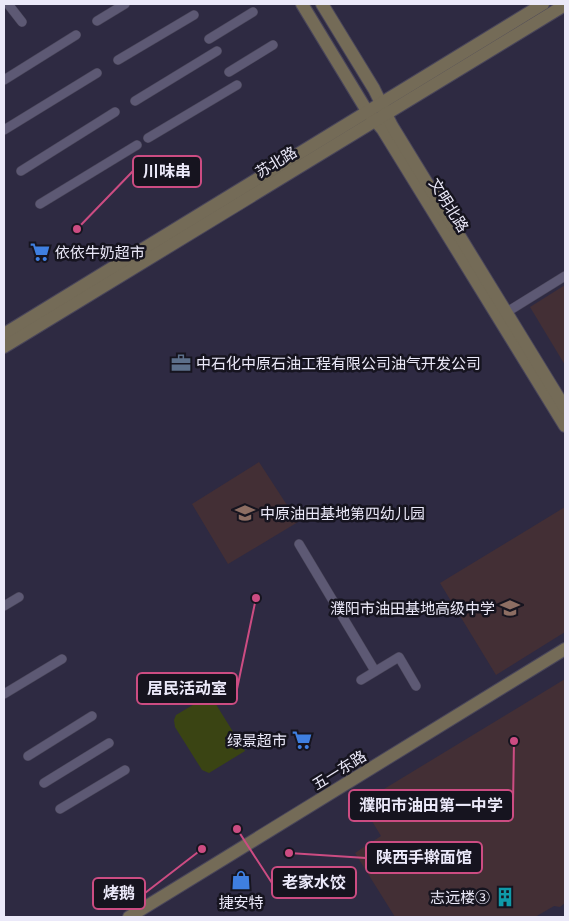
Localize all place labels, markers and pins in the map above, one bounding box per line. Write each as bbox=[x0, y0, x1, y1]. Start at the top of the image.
callout: 川味串 bbox=[133, 156, 201, 187]
supermarket icon: 依依牛奶超市 bbox=[29, 241, 51, 263]
place label: 依依牛奶超市 bbox=[55, 244, 145, 261]
office icon: 中石化中原石油工程有限公司油气开发公司 bbox=[170, 352, 192, 374]
place label: 中石化中原石油工程有限公司油气开发公司 bbox=[196, 355, 481, 372]
school or university icon: 中原油田基地第四幼儿园 bbox=[234, 502, 256, 524]
place label: 中原油田基地第四幼儿园 bbox=[260, 505, 425, 522]
school or university icon: 濮阳市油田基地高级中学 bbox=[499, 597, 521, 619]
place label: 濮阳市油田基地高级中学 bbox=[330, 600, 495, 617]
callout: 居民活动室 bbox=[137, 673, 237, 704]
supermarket icon: 绿景超市 bbox=[291, 729, 313, 751]
place label: 绿景超市 bbox=[227, 732, 287, 749]
callout: 濮阳市油田第一中学 bbox=[349, 790, 513, 821]
callout: 陕西手擀面馆 bbox=[366, 842, 482, 873]
callout: 老家水饺 bbox=[272, 867, 356, 898]
shop icon: 捷安特 bbox=[230, 869, 252, 891]
callout: 烤鹅 bbox=[93, 878, 145, 909]
building icon: 志远楼③ bbox=[494, 886, 516, 908]
place label: 志远楼③ bbox=[430, 889, 490, 906]
place label: 捷安特 bbox=[218, 894, 264, 911]

